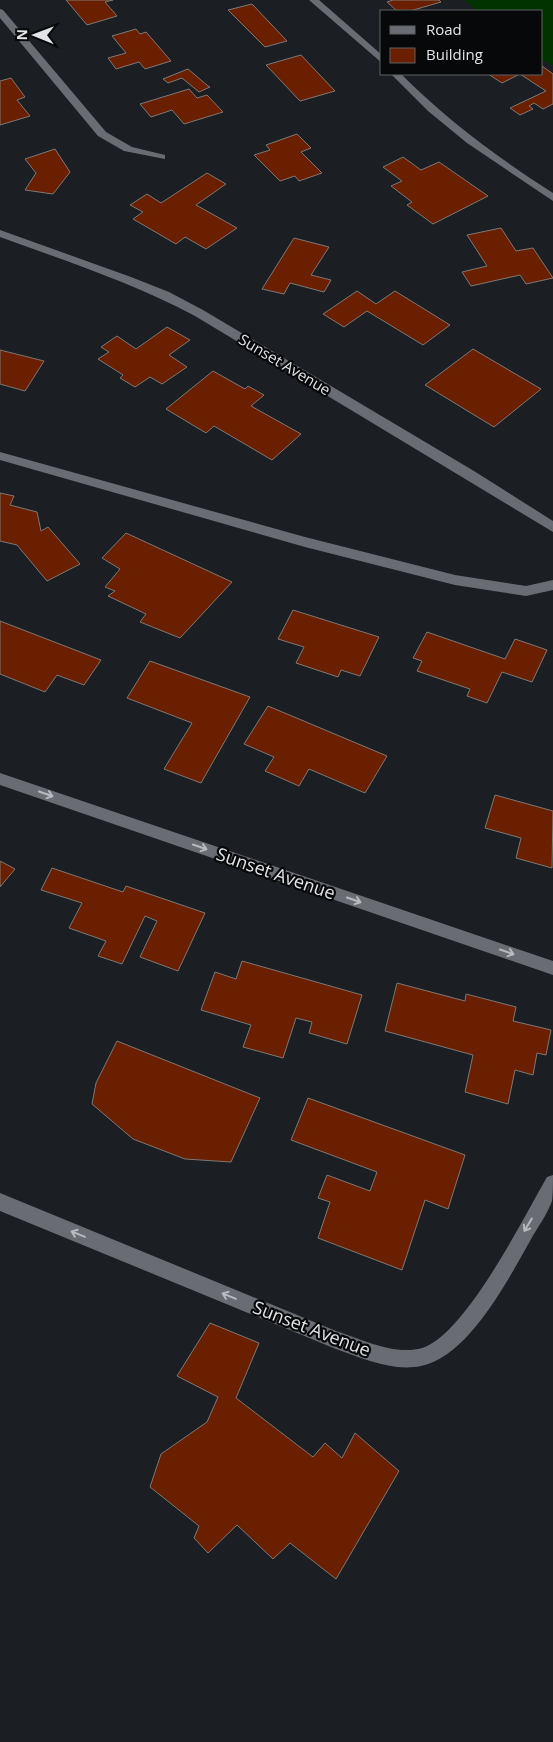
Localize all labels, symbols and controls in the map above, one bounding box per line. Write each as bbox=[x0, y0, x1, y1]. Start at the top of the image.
north arrow bbox=[10, 10, 60, 60]
legend bbox=[380, 10, 543, 75]
text: Road bbox=[426, 19, 462, 39]
text: N bbox=[12, 29, 31, 41]
text: Building bbox=[426, 44, 483, 64]
street label: Sunset Avenue bbox=[235, 329, 335, 399]
one-way arrow bbox=[38, 790, 54, 800]
street label: Sunset Avenue bbox=[213, 841, 339, 905]
one-way arrow bbox=[192, 843, 207, 852]
one-way arrow bbox=[345, 895, 361, 905]
one-way arrow bbox=[499, 948, 515, 957]
one-way arrow bbox=[523, 1217, 533, 1231]
one-way arrow bbox=[71, 1229, 86, 1238]
one-way arrow bbox=[222, 1290, 237, 1300]
street label: Sunset Avenue bbox=[250, 1295, 374, 1361]

